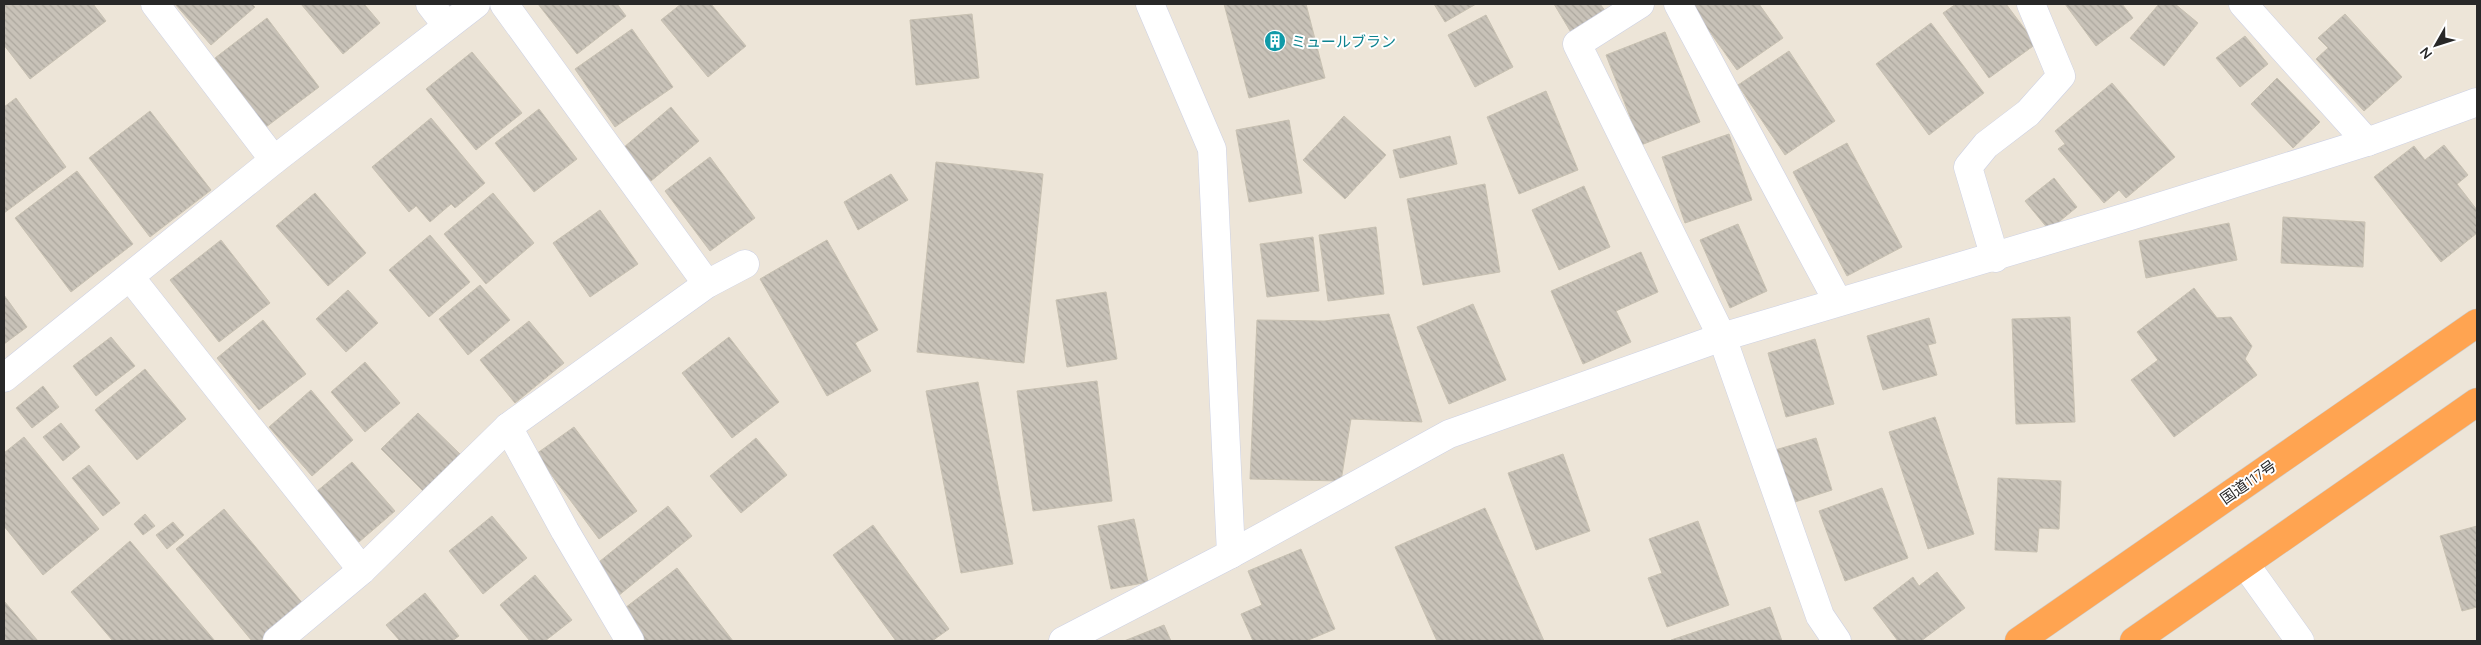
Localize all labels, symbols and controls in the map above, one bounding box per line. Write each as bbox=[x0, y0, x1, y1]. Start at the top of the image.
north arrow bbox=[2411, 20, 2461, 70]
building icon: ミュールブラン bbox=[1263, 29, 1287, 53]
place label: ミュールブラン bbox=[1291, 32, 1396, 51]
text: N bbox=[2416, 44, 2436, 63]
street label: 国道117号 bbox=[2216, 456, 2280, 508]

